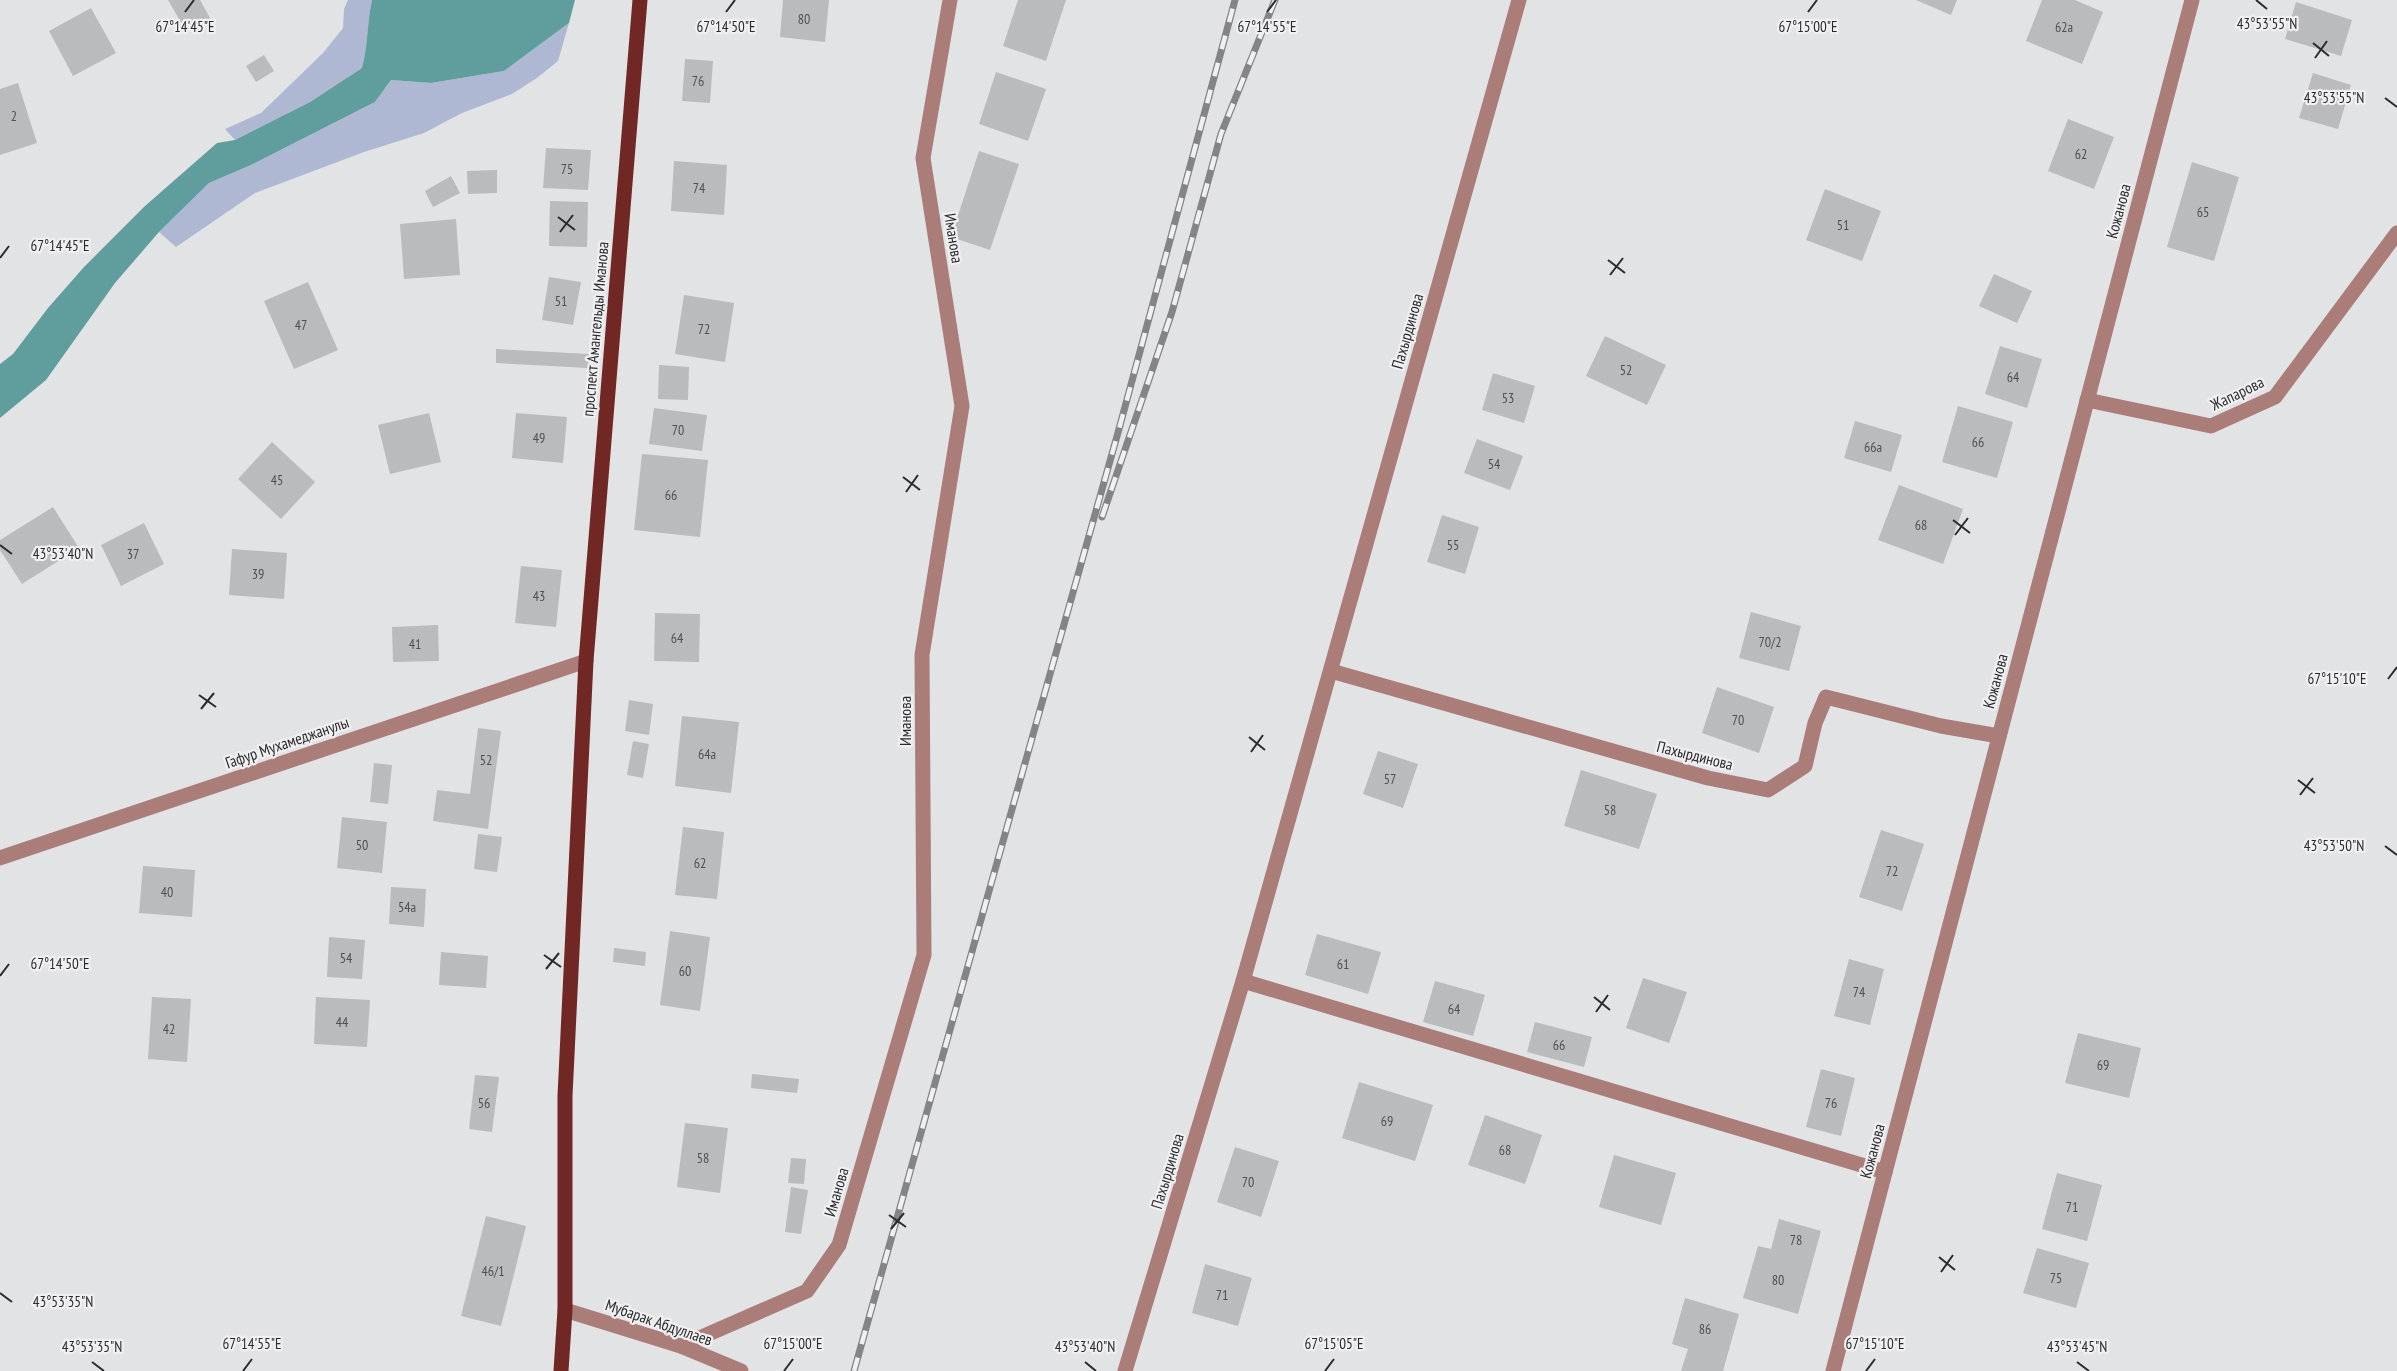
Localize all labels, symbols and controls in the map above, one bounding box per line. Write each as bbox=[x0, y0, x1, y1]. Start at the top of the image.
house number: 80 bbox=[798, 10, 810, 28]
text: 43°53'55"N bbox=[2237, 14, 2297, 33]
text: 67°14'45"E bbox=[155, 17, 215, 36]
text: 67°14'50"E bbox=[696, 17, 756, 36]
text: 67°14'55"E bbox=[1237, 17, 1297, 36]
text: 67°15'00"E bbox=[1778, 17, 1838, 36]
house number: 62а bbox=[2055, 18, 2073, 36]
house number: 76 bbox=[692, 72, 704, 90]
text: 43°53'55"N bbox=[2304, 88, 2364, 107]
house number: 2 bbox=[11, 107, 17, 125]
house number: 62 bbox=[2075, 145, 2087, 163]
house number: 75 bbox=[561, 160, 573, 178]
house number: 74 bbox=[693, 179, 706, 197]
street label: Кожанова bbox=[2101, 182, 2135, 240]
house number: 65 bbox=[2197, 203, 2209, 221]
street label: Иманова bbox=[940, 212, 968, 264]
house number: 51 bbox=[1837, 216, 1849, 234]
text: 67°14'45"E bbox=[30, 236, 90, 255]
street label: проспект Амангельды Иманова bbox=[577, 241, 613, 417]
street label: Пахырдинова bbox=[1387, 291, 1427, 371]
house number: 51 bbox=[555, 292, 567, 310]
house number: 47 bbox=[295, 316, 307, 334]
house number: 72 bbox=[698, 320, 710, 338]
house number: 52 bbox=[1620, 361, 1632, 379]
house number: 64 bbox=[2007, 368, 2020, 386]
street label: Жапарова bbox=[2206, 372, 2267, 415]
house number: 53 bbox=[1502, 389, 1514, 407]
house number: 70 bbox=[672, 421, 684, 439]
house number: 49 bbox=[533, 429, 545, 447]
house number: 66 bbox=[1972, 433, 1984, 451]
house number: 66а bbox=[1864, 438, 1882, 456]
house number: 54 bbox=[1488, 455, 1501, 473]
house number: 45 bbox=[271, 471, 283, 489]
house number: 66 bbox=[665, 486, 677, 504]
house number: 68 bbox=[1915, 516, 1927, 534]
house number: 55 bbox=[1447, 536, 1459, 554]
text: 43°53'40"N bbox=[33, 544, 93, 563]
house number: 37 bbox=[127, 545, 139, 563]
house number: 39 bbox=[252, 565, 264, 583]
house number: 43 bbox=[533, 587, 545, 605]
house number: 64 bbox=[671, 629, 684, 647]
house number: 70/2 bbox=[1758, 633, 1782, 651]
house number: 41 bbox=[409, 635, 421, 653]
street label: Кожанова bbox=[1978, 652, 2012, 710]
text: 67°15'10"E bbox=[2307, 669, 2367, 688]
street label: Иманова bbox=[895, 696, 915, 746]
street label: Гафур Мухамеджанулы bbox=[223, 711, 351, 773]
house number: 70 bbox=[1732, 711, 1744, 729]
street label: Пахырдинова bbox=[1655, 736, 1735, 774]
house number: 64а bbox=[698, 745, 716, 763]
house number: 52 bbox=[480, 751, 492, 769]
house number: 57 bbox=[1384, 770, 1396, 788]
house number: 58 bbox=[1604, 801, 1616, 819]
house number: 50 bbox=[356, 836, 368, 854]
text: 43°53'50"N bbox=[2304, 836, 2364, 855]
house number: 62 bbox=[694, 854, 706, 872]
house number: 72 bbox=[1886, 862, 1898, 880]
house number: 40 bbox=[161, 883, 173, 901]
house number: 54а bbox=[398, 898, 416, 916]
house number: 54 bbox=[340, 949, 353, 967]
text: 67°14'50"E bbox=[30, 954, 90, 973]
house number: 61 bbox=[1337, 955, 1349, 973]
house number: 60 bbox=[679, 962, 691, 980]
house number: 74 bbox=[1853, 983, 1866, 1001]
house number: 64 bbox=[1448, 1000, 1461, 1018]
house number: 44 bbox=[336, 1013, 349, 1031]
house number: 42 bbox=[163, 1020, 175, 1038]
house number: 66 bbox=[1553, 1036, 1565, 1054]
house number: 69 bbox=[2097, 1056, 2109, 1074]
house number: 56 bbox=[478, 1094, 490, 1112]
house number: 76 bbox=[1825, 1094, 1837, 1112]
house number: 69 bbox=[1381, 1112, 1393, 1130]
street label: Кожанова bbox=[1855, 1122, 1889, 1180]
street label: Пахырдинова bbox=[1146, 1131, 1188, 1211]
house number: 68 bbox=[1499, 1141, 1511, 1159]
house number: 58 bbox=[697, 1149, 709, 1167]
street label: Иманова bbox=[819, 1165, 853, 1219]
house number: 70 bbox=[1242, 1173, 1254, 1191]
house number: 71 bbox=[2066, 1198, 2078, 1216]
house number: 78 bbox=[1790, 1231, 1802, 1249]
house number: 46/1 bbox=[481, 1262, 505, 1280]
house number: 75 bbox=[2050, 1269, 2062, 1287]
house number: 80 bbox=[1772, 1271, 1784, 1289]
house number: 71 bbox=[1216, 1286, 1228, 1304]
text: 43°53'35"N bbox=[33, 1292, 93, 1311]
street label: Мубарак Абдуллаев bbox=[603, 1294, 715, 1350]
house number: 86 bbox=[1699, 1320, 1711, 1338]
text: 67°14'55"E bbox=[222, 1334, 282, 1353]
text: 67°15'00"E bbox=[763, 1334, 823, 1353]
text: 67°15'05"E bbox=[1304, 1334, 1364, 1353]
text: 67°15'10"E bbox=[1845, 1334, 1905, 1353]
text: 43°53'35"N bbox=[62, 1337, 122, 1356]
text: 43°53'40"N bbox=[1055, 1337, 1115, 1356]
text: 43°53'45"N bbox=[2047, 1337, 2107, 1356]

